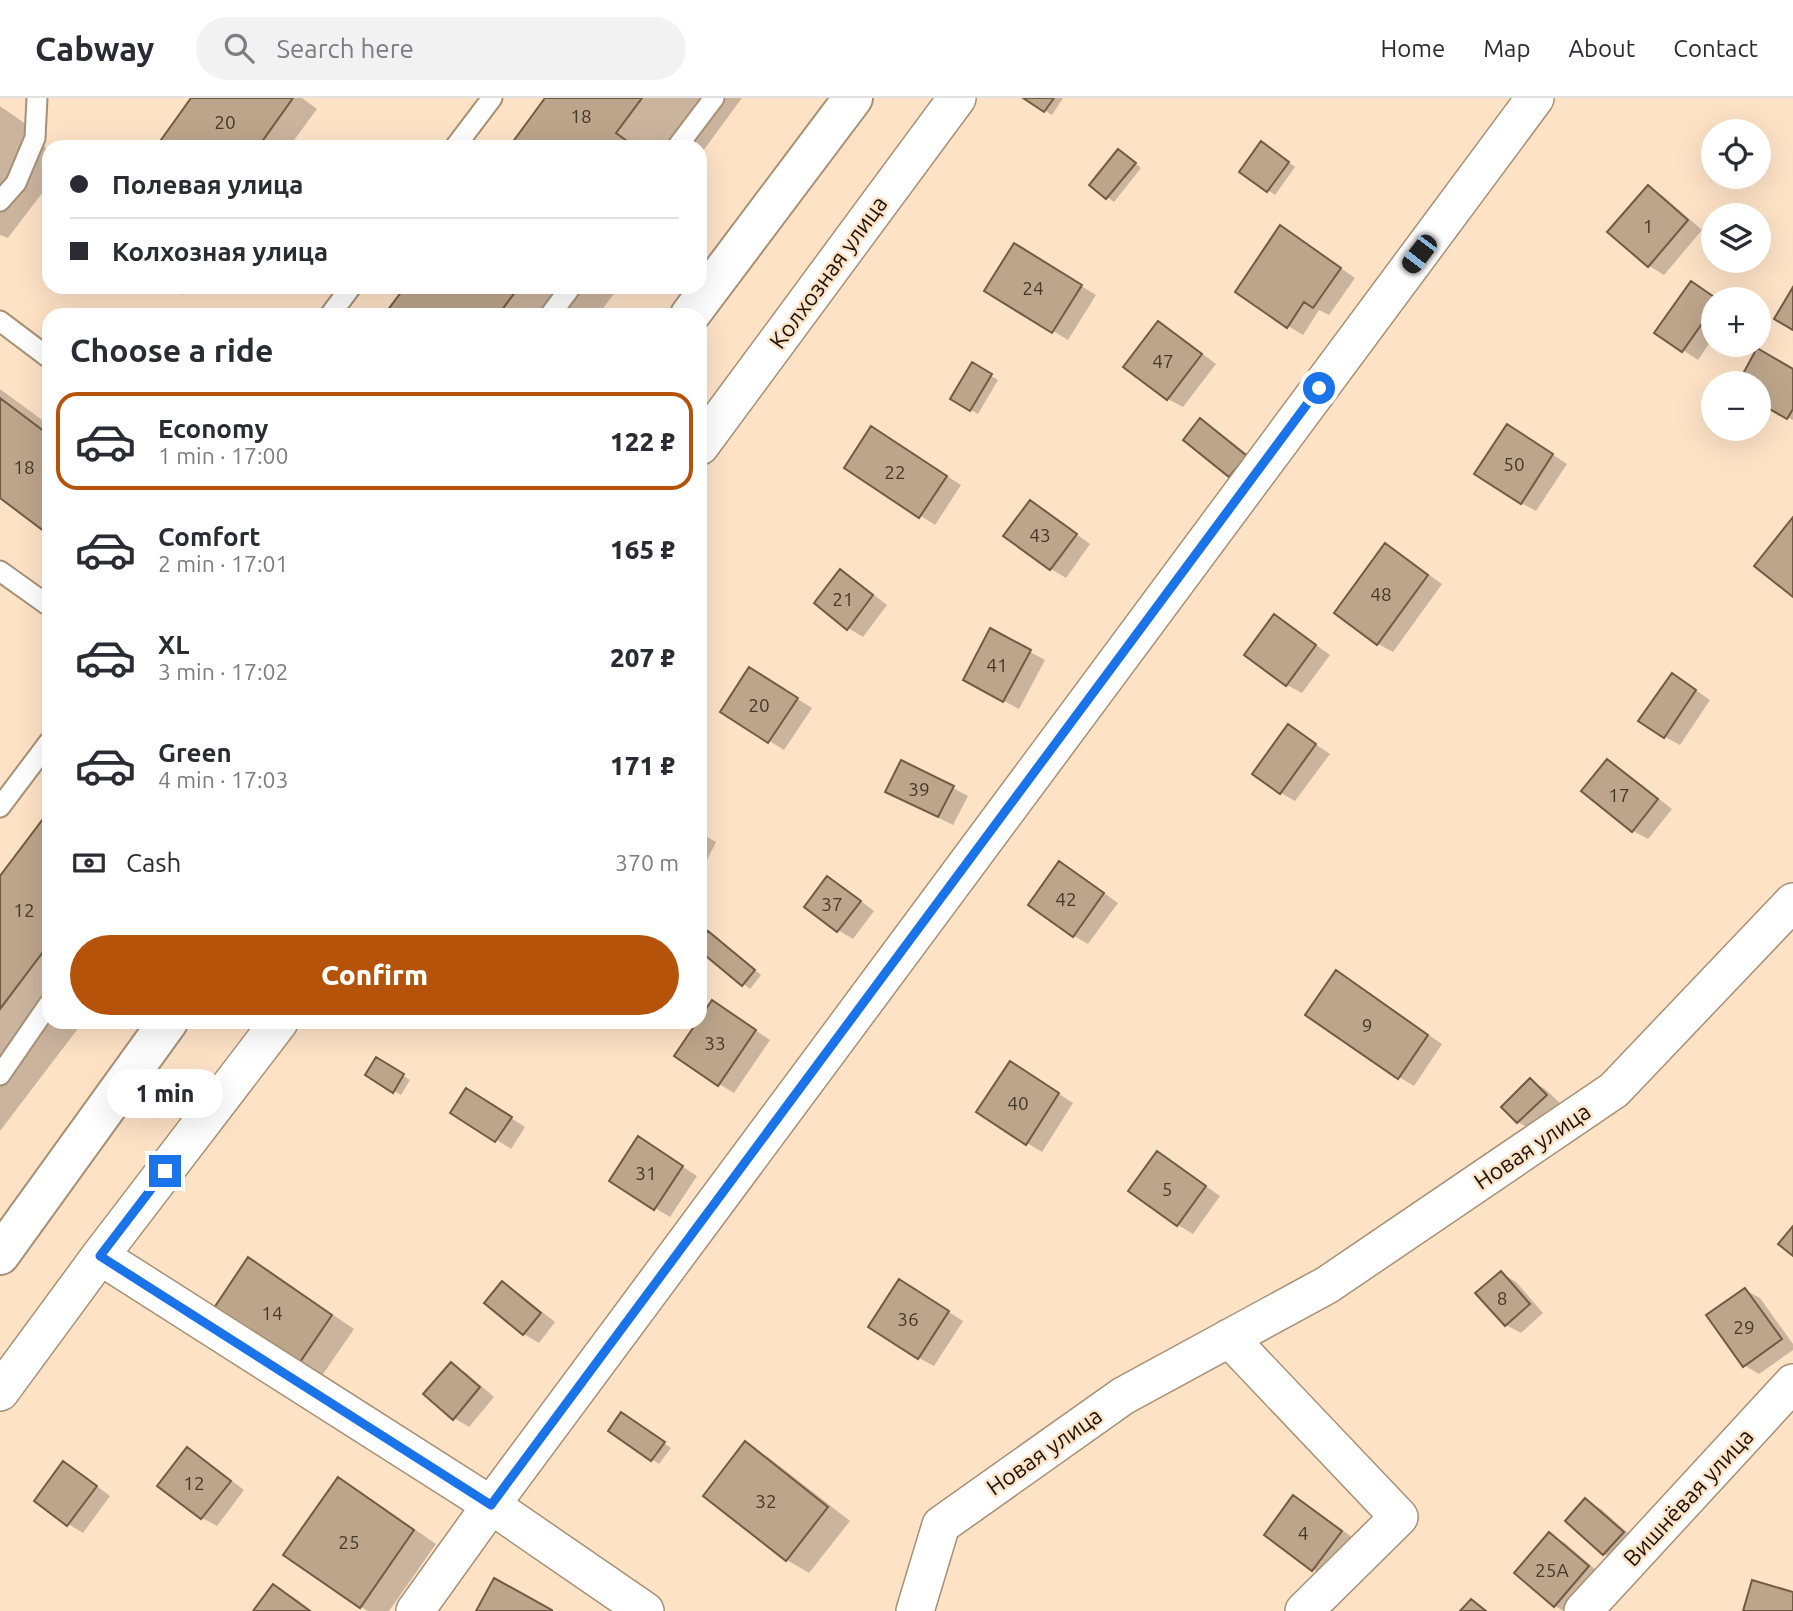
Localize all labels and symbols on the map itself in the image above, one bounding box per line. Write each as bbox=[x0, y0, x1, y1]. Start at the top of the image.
house number: 18 bbox=[570, 105, 592, 127]
house number: 20 bbox=[214, 111, 236, 133]
street label: Колхозная улица bbox=[764, 191, 892, 353]
house number: 1 bbox=[1643, 215, 1653, 237]
car bbox=[1398, 231, 1441, 277]
house number: 24 bbox=[1022, 277, 1044, 299]
house number: 47 bbox=[1152, 350, 1174, 372]
route start bbox=[1303, 372, 1335, 404]
house number: 50 bbox=[1503, 453, 1525, 475]
house number: 18 bbox=[13, 456, 35, 478]
house number: 22 bbox=[884, 461, 906, 483]
house number: 43 bbox=[1029, 524, 1051, 546]
house number: 48 bbox=[1370, 583, 1392, 605]
house number: 21 bbox=[832, 588, 854, 610]
house number: 41 bbox=[986, 654, 1008, 676]
house number: 20 bbox=[748, 694, 770, 716]
house number: 39 bbox=[908, 778, 930, 800]
house number: 17 bbox=[1608, 784, 1630, 806]
house number: 42 bbox=[1055, 888, 1077, 910]
house number: 37 bbox=[821, 893, 843, 915]
house number: 12 bbox=[13, 899, 35, 921]
house number: 9 bbox=[1362, 1014, 1372, 1036]
house number: 33 bbox=[704, 1032, 726, 1054]
callout: 1 min bbox=[107, 1070, 223, 1118]
house number: 40 bbox=[1007, 1092, 1029, 1114]
street label: Новая улица bbox=[1469, 1098, 1595, 1194]
route end bbox=[149, 1155, 181, 1187]
house number: 31 bbox=[635, 1162, 657, 1184]
house number: 5 bbox=[1162, 1178, 1172, 1200]
house number: 8 bbox=[1497, 1287, 1507, 1309]
house number: 14 bbox=[261, 1302, 283, 1324]
house number: 36 bbox=[897, 1308, 919, 1330]
house number: 29 bbox=[1733, 1316, 1755, 1338]
street label: Новая улица bbox=[982, 1402, 1106, 1500]
street label: Вишнёвая улица bbox=[1618, 1423, 1758, 1571]
house number: 12 bbox=[183, 1472, 205, 1494]
house number: 32 bbox=[755, 1490, 777, 1512]
house number: 4 bbox=[1298, 1522, 1308, 1544]
house number: 25 bbox=[338, 1531, 360, 1553]
house number: 25А bbox=[1535, 1559, 1570, 1581]

